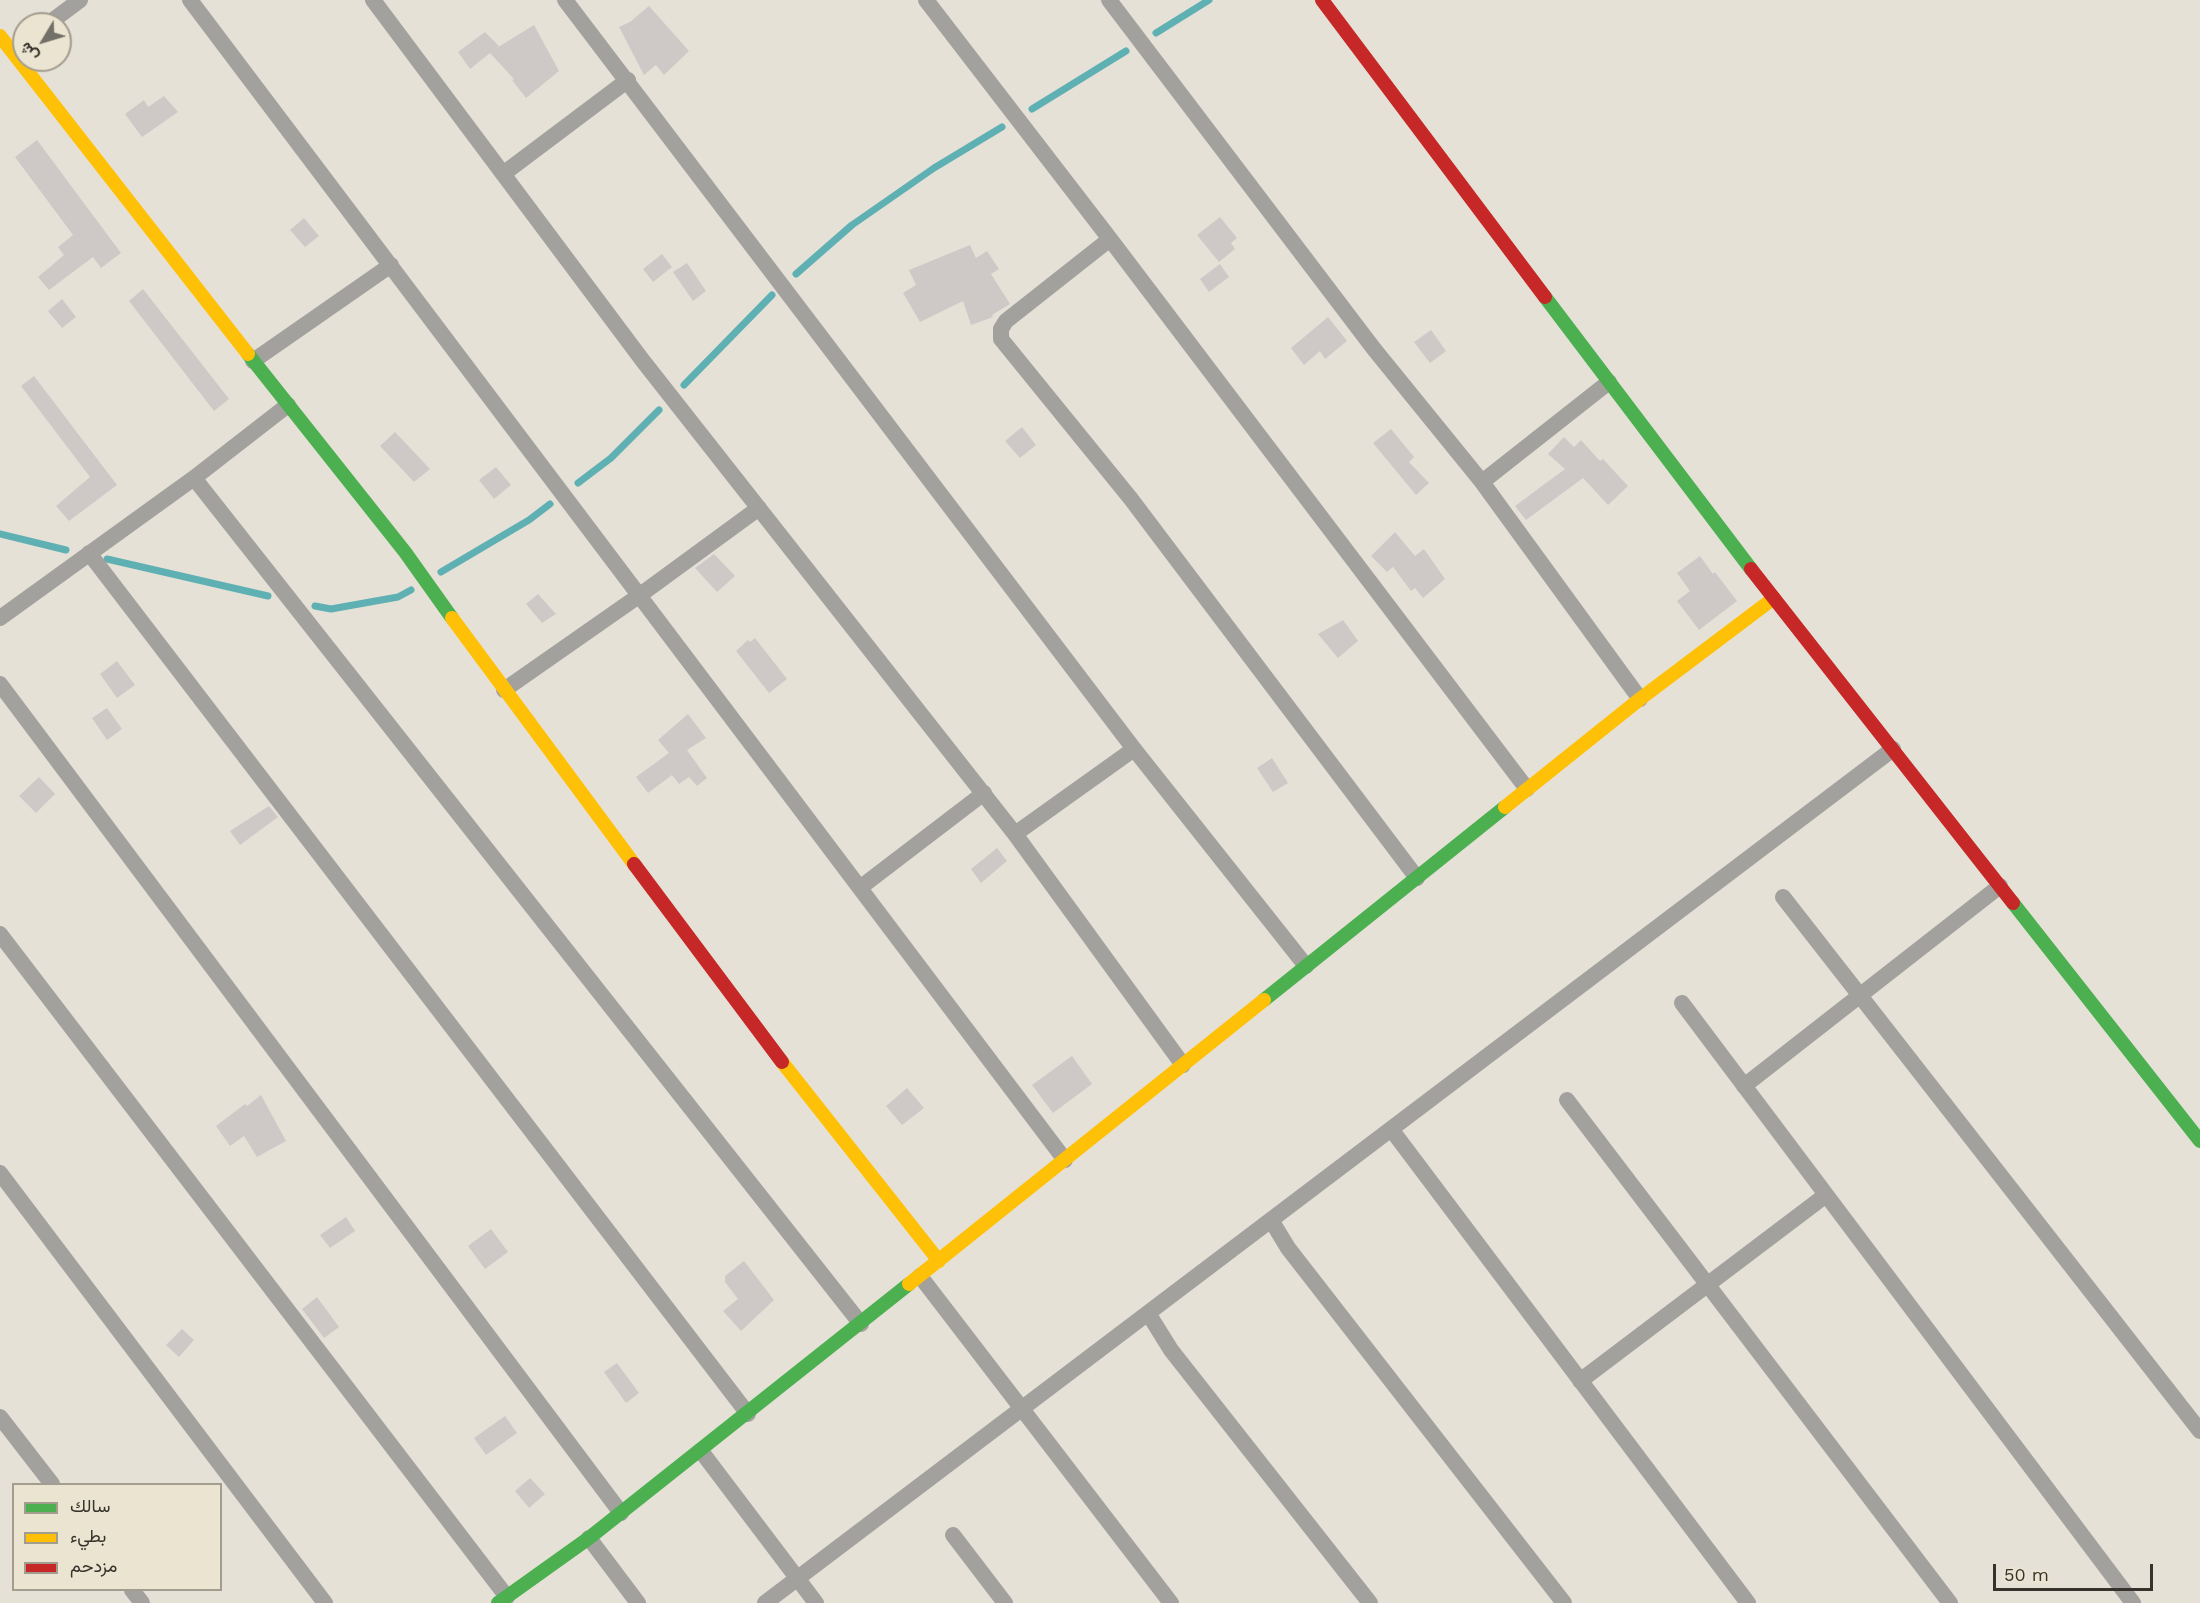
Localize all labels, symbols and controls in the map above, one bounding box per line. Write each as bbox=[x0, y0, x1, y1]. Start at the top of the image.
north arrow bbox=[12, 12, 72, 72]
text: ش bbox=[16, 39, 42, 66]
legend bbox=[12, 1483, 222, 1591]
text: سالك bbox=[70, 1495, 110, 1516]
text: بطيء bbox=[70, 1525, 106, 1546]
scale bar bbox=[1996, 1552, 2156, 1590]
text: مزدحم bbox=[70, 1555, 117, 1576]
text: 50 m bbox=[2004, 1564, 2049, 1585]

